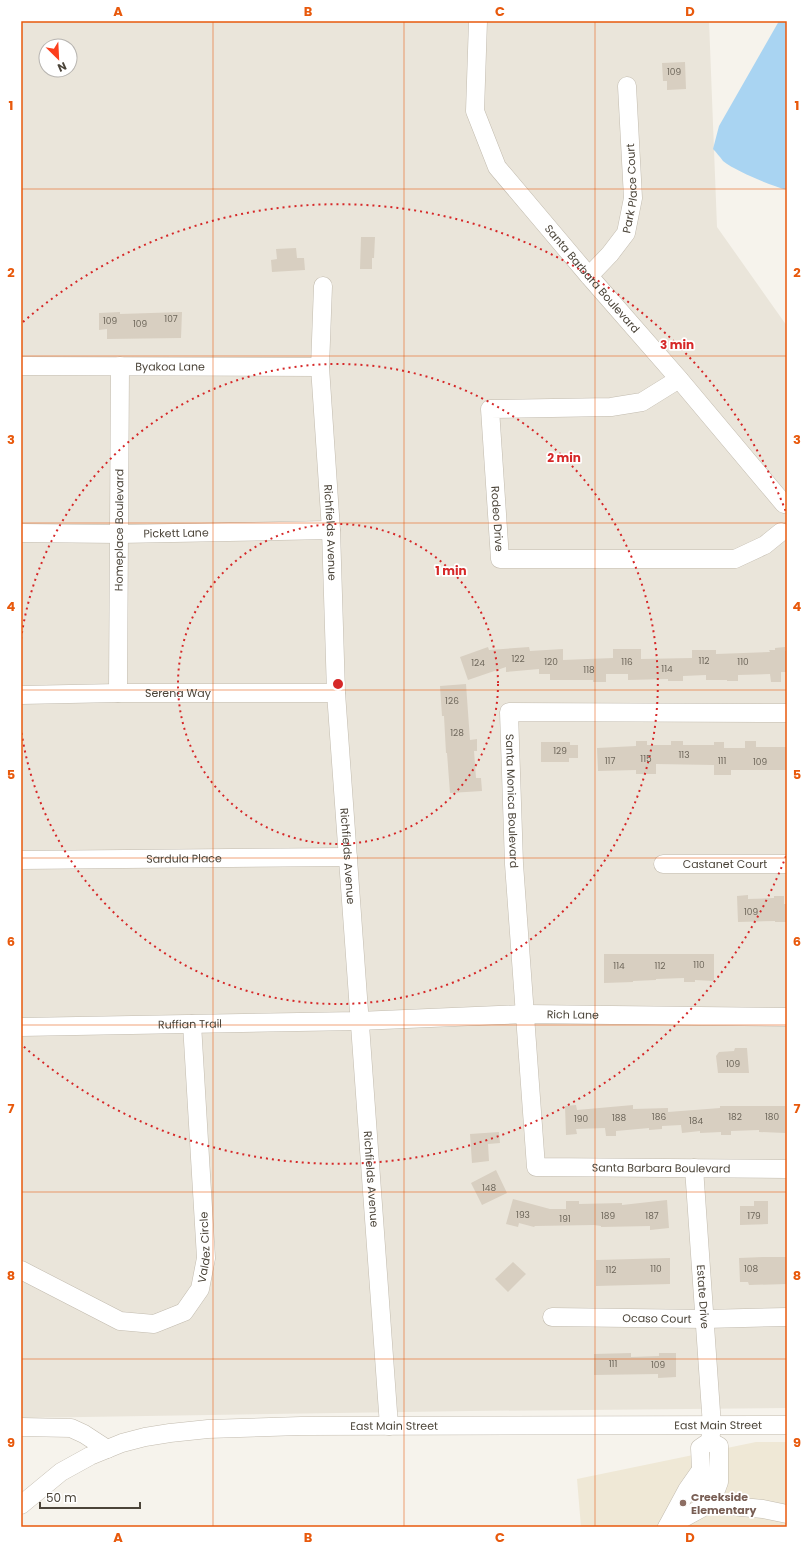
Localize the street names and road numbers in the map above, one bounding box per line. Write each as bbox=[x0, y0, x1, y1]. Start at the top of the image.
street label: Park Place Court bbox=[618, 143, 641, 235]
street label: Santa Barbara Boulevard bbox=[541, 221, 643, 337]
street label: Byakoa Lane bbox=[135, 358, 205, 375]
street label: Homeplace Boulevard bbox=[111, 469, 127, 591]
street label: Richfields Avenue bbox=[320, 484, 341, 581]
street label: Rodeo Drive bbox=[487, 486, 507, 552]
street label: Pickett Lane bbox=[143, 524, 209, 542]
street label: Serena Way bbox=[145, 685, 212, 701]
street label: Santa Monica Boulevard bbox=[502, 734, 522, 869]
street label: Richfields Avenue bbox=[336, 807, 359, 905]
street label: Sardula Place bbox=[146, 850, 222, 867]
street label: Castanet Court bbox=[683, 856, 767, 872]
street label: Rich Lane bbox=[547, 1006, 599, 1023]
street label: Ruffian Trail bbox=[158, 1015, 222, 1033]
street label: Richfields Avenue bbox=[360, 1131, 383, 1228]
street label: Santa Barbara Boulevard bbox=[592, 1159, 730, 1177]
street label: Valdez Circle bbox=[193, 1211, 214, 1284]
street label: Estate Drive bbox=[693, 1264, 713, 1329]
street label: Ocaso Court bbox=[622, 1310, 692, 1327]
street label: East Main Street bbox=[674, 1417, 762, 1433]
street label: East Main Street bbox=[350, 1418, 438, 1434]

